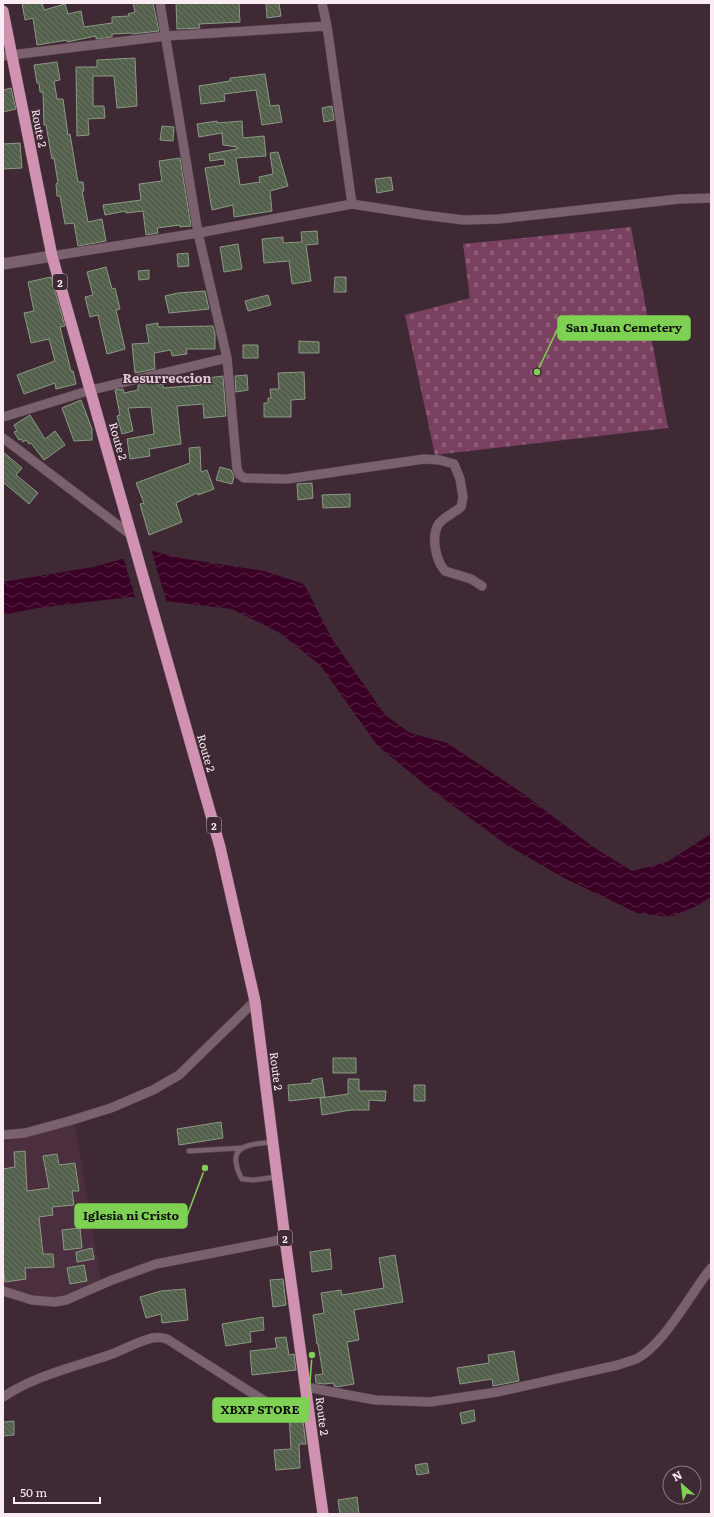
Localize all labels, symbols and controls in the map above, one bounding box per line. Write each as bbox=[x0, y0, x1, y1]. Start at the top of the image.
street label: Route 2 bbox=[28, 108, 52, 149]
road number: 2 bbox=[53, 274, 67, 290]
callout: San Juan Cemetery bbox=[558, 316, 690, 340]
text: San Juan Cemetery bbox=[566, 318, 683, 336]
district label: Resurreccion bbox=[123, 368, 211, 387]
street label: Route 2 bbox=[106, 420, 132, 462]
street label: Route 2 bbox=[194, 732, 220, 774]
road number: 2 bbox=[207, 817, 221, 833]
street label: Route 2 bbox=[267, 1051, 287, 1092]
callout: Iglesia ni Cristo bbox=[75, 1204, 187, 1228]
text: Iglesia ni Cristo bbox=[83, 1206, 179, 1224]
road number: 2 bbox=[278, 1230, 292, 1246]
street label: Route 2 bbox=[313, 1396, 333, 1437]
callout: XBXP STORE bbox=[213, 1398, 308, 1422]
text: XBXP STORE bbox=[221, 1400, 299, 1418]
north arrow bbox=[662, 1465, 702, 1505]
text: N bbox=[669, 1466, 685, 1485]
scale bar bbox=[14, 1479, 100, 1505]
text: 50 m bbox=[20, 1483, 47, 1501]

